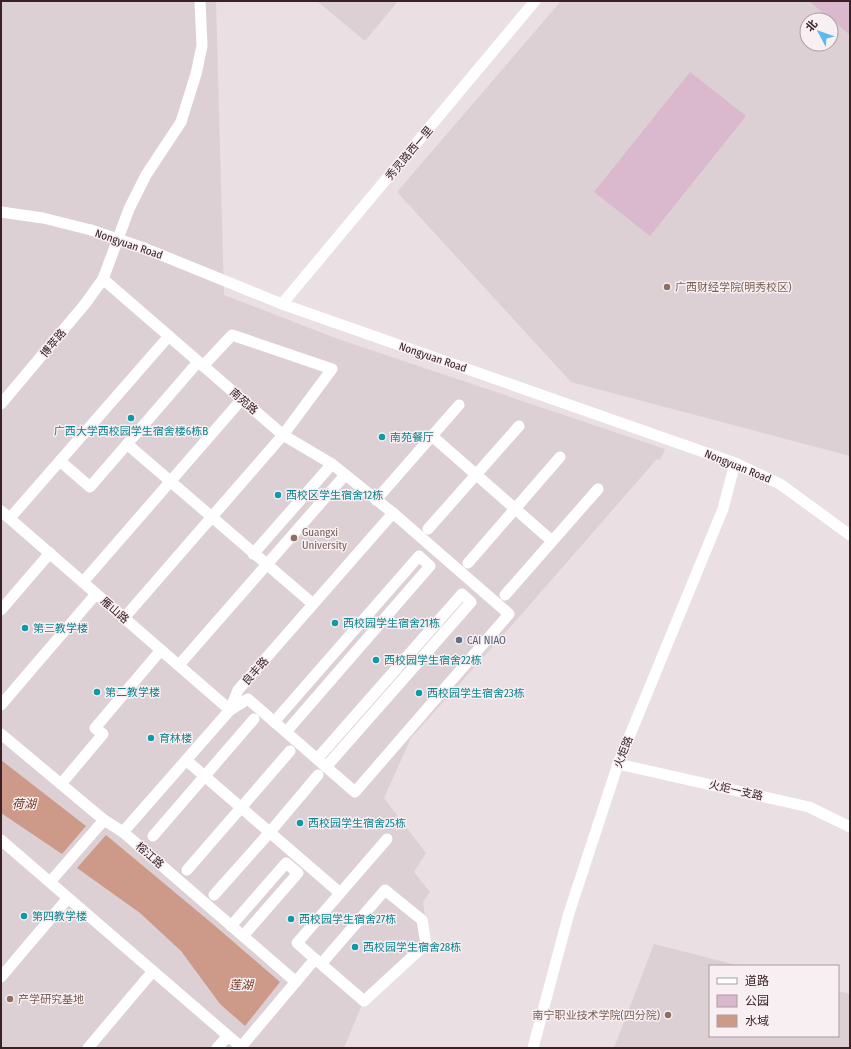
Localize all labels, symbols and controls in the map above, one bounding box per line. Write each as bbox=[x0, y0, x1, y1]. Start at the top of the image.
north arrow bbox=[799, 12, 839, 52]
text: 北 bbox=[803, 17, 820, 34]
street label: 秀灵路西一里 bbox=[383, 124, 436, 183]
street label: Nongyuan Road bbox=[93, 227, 164, 262]
place label: 广西财经学院(明秀校区) bbox=[675, 281, 792, 294]
marker: 广西财经学院(明秀校区) bbox=[662, 282, 672, 292]
street label: 博萃路 bbox=[38, 327, 69, 360]
street label: Nongyuan Road bbox=[397, 340, 468, 375]
street label: 南苑路 bbox=[227, 386, 260, 417]
marker: 广西大学西校园学生宿舍楼6栋B bbox=[126, 413, 136, 423]
place label: 广西大学西校园学生宿舍楼6栋B bbox=[54, 425, 208, 438]
place label: 南苑餐厅 bbox=[390, 431, 434, 444]
marker: 南苑餐厅 bbox=[377, 432, 387, 442]
street label: Nongyuan Road bbox=[703, 447, 773, 486]
place label: 西校区学生宿舍12栋 bbox=[286, 489, 383, 502]
marker: 西校区学生宿舍12栋 bbox=[273, 490, 283, 500]
place label: Guangxi University bbox=[302, 526, 347, 552]
marker: Guangxi University bbox=[289, 533, 299, 543]
street label: 雁山路 bbox=[98, 595, 131, 626]
place label: 西校园学生宿舍21栋 bbox=[343, 617, 440, 630]
marker: 西校园学生宿舍21栋 bbox=[330, 618, 340, 628]
place label: 第三教学楼 bbox=[33, 622, 88, 635]
marker: 第三教学楼 bbox=[20, 623, 30, 633]
place label: CAI NIAO bbox=[467, 634, 506, 647]
marker: CAI NIAO bbox=[454, 635, 464, 645]
place label: 西校园学生宿舍22栋 bbox=[384, 654, 482, 667]
street label: 良丰路 bbox=[240, 655, 271, 688]
marker: 西校园学生宿舍22栋 bbox=[371, 655, 381, 665]
place label: 第二教学楼 bbox=[105, 686, 160, 699]
marker: 第二教学楼 bbox=[92, 687, 102, 697]
place label: 西校园学生宿舍23栋 bbox=[427, 687, 525, 700]
marker: 西校园学生宿舍23栋 bbox=[414, 688, 424, 698]
place label: 育林楼 bbox=[159, 732, 192, 745]
marker: 育林楼 bbox=[146, 733, 156, 743]
street label: 火炬路 bbox=[611, 734, 635, 770]
street label: 火炬一支路 bbox=[708, 778, 764, 803]
water label: 荷湖 bbox=[12, 797, 38, 811]
place label: 西校园学生宿舍25栋 bbox=[308, 817, 406, 830]
marker: 西校园学生宿舍25栋 bbox=[295, 818, 305, 828]
street label: 榕江路 bbox=[133, 840, 166, 871]
place label: 第四教学楼 bbox=[32, 910, 87, 923]
marker: 第四教学楼 bbox=[19, 911, 29, 921]
place label: 西校园学生宿舍27栋 bbox=[299, 913, 396, 926]
marker: 西校园学生宿舍27栋 bbox=[286, 914, 296, 924]
place label: 西校园学生宿舍28栋 bbox=[363, 941, 461, 954]
marker: 西校园学生宿舍28栋 bbox=[350, 942, 360, 952]
legend bbox=[709, 965, 839, 1037]
text: 道路 bbox=[745, 974, 769, 988]
water label: 莲湖 bbox=[229, 978, 255, 992]
place label: 产学研究基地 bbox=[18, 993, 84, 1006]
marker: 产学研究基地 bbox=[5, 994, 15, 1004]
text: 公园 bbox=[745, 994, 769, 1008]
place label: 南宁职业技术学院(四分院) bbox=[533, 1009, 660, 1022]
marker: 南宁职业技术学院(四分院) bbox=[663, 1010, 673, 1020]
text: 水域 bbox=[745, 1014, 769, 1028]

